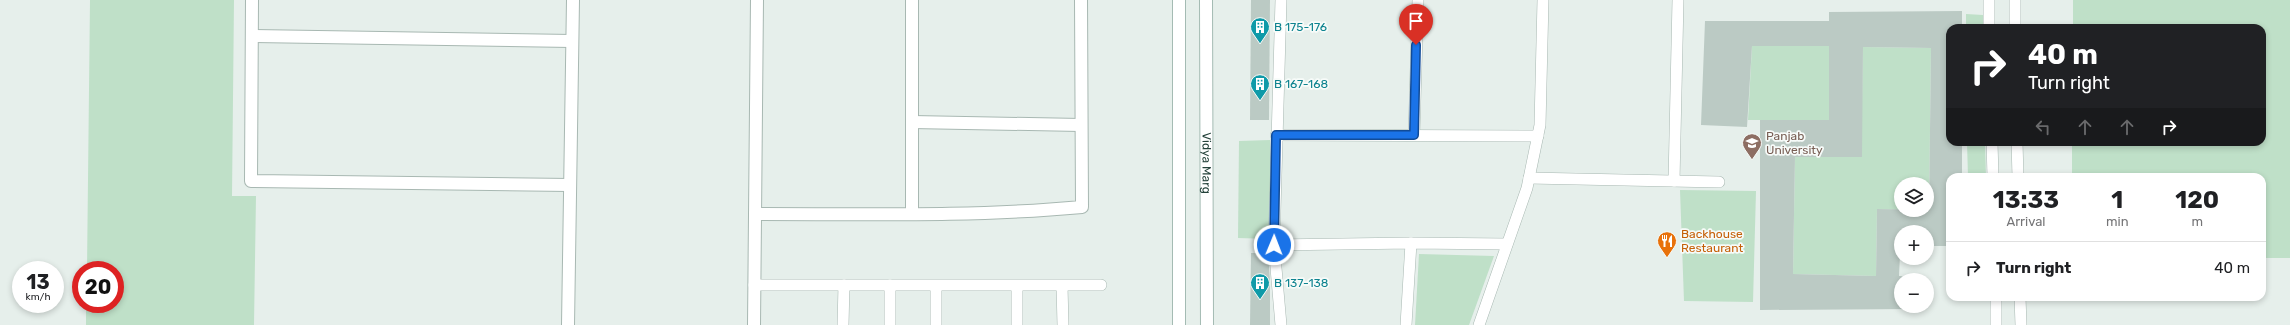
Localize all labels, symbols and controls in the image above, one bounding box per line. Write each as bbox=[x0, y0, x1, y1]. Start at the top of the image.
pin bbox=[1399, 4, 1433, 45]
icon: arrive bbox=[1405, 10, 1427, 32]
building icon: B 175-176 bbox=[1249, 16, 1271, 44]
place label: B 175-176 bbox=[1274, 20, 1327, 34]
text: 40 m bbox=[2028, 38, 2098, 71]
icon: right bbox=[1962, 40, 2014, 92]
text: Turn right bbox=[2028, 72, 2110, 94]
building icon: B 167-168 bbox=[1249, 73, 1271, 101]
place label: B 167-168 bbox=[1274, 77, 1328, 91]
icon: left bbox=[2032, 116, 2054, 138]
icon: ahead bbox=[2074, 116, 2096, 138]
icon: ahead bbox=[2116, 116, 2138, 138]
icon: right bbox=[2158, 116, 2180, 138]
place label: Panjab University bbox=[1766, 129, 1823, 157]
street label: Vidya Marg bbox=[1199, 132, 1214, 194]
school or university icon: Panjab University bbox=[1741, 132, 1763, 160]
map controls bbox=[1894, 177, 1934, 313]
button: layers bbox=[1894, 177, 1934, 217]
text: 13:33 bbox=[1993, 186, 2059, 214]
text: 1 bbox=[2111, 186, 2123, 214]
text: 120 bbox=[2175, 186, 2219, 214]
text: Arrival bbox=[2006, 214, 2045, 229]
text: min bbox=[2106, 214, 2129, 229]
text: m bbox=[2191, 214, 2203, 229]
position arrow bbox=[1253, 224, 1295, 266]
button: + bbox=[1894, 225, 1934, 265]
place label: Backhouse Restaurant bbox=[1681, 227, 1743, 255]
restaurant icon: Backhouse Restaurant bbox=[1656, 230, 1678, 258]
icon: right bbox=[1962, 257, 1984, 279]
text: Turn right bbox=[1996, 259, 2071, 277]
text: 40 m bbox=[2214, 259, 2250, 277]
speed limit sign: 20 bbox=[72, 261, 124, 313]
text: 13 bbox=[26, 270, 50, 294]
building icon: B 137-138 bbox=[1249, 272, 1271, 300]
button: − bbox=[1894, 273, 1934, 313]
place label: B 137-138 bbox=[1274, 276, 1328, 290]
text: km/h bbox=[26, 291, 50, 303]

